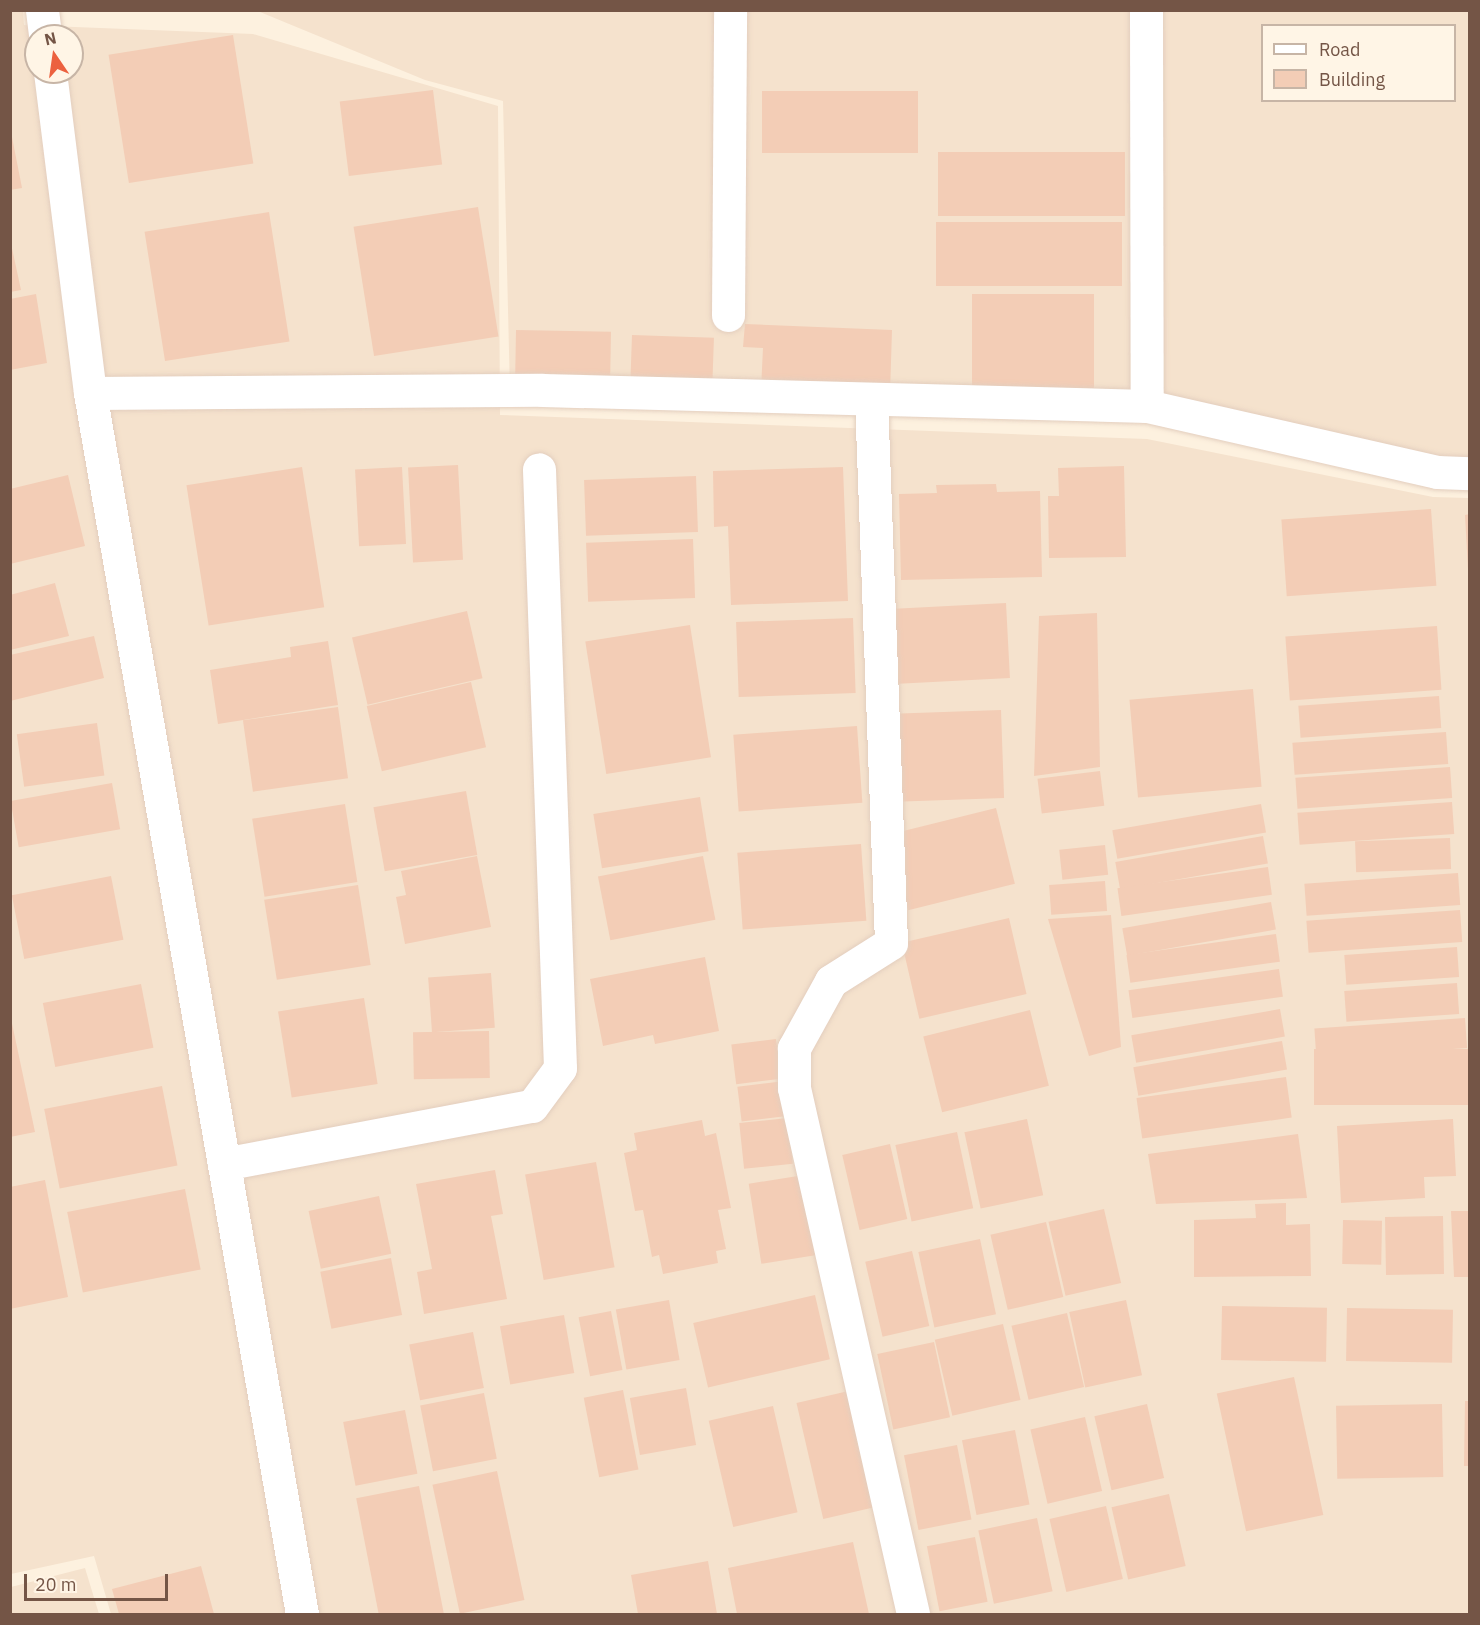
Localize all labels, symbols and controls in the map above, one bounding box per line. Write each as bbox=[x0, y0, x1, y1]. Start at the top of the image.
north arrow bbox=[24, 24, 84, 84]
legend bbox=[1261, 24, 1456, 102]
text: N bbox=[43, 27, 58, 49]
text: Road bbox=[1319, 38, 1360, 61]
text: Building bbox=[1319, 68, 1385, 91]
scale bar bbox=[27, 1562, 171, 1600]
text: 20 m bbox=[35, 1573, 77, 1596]

